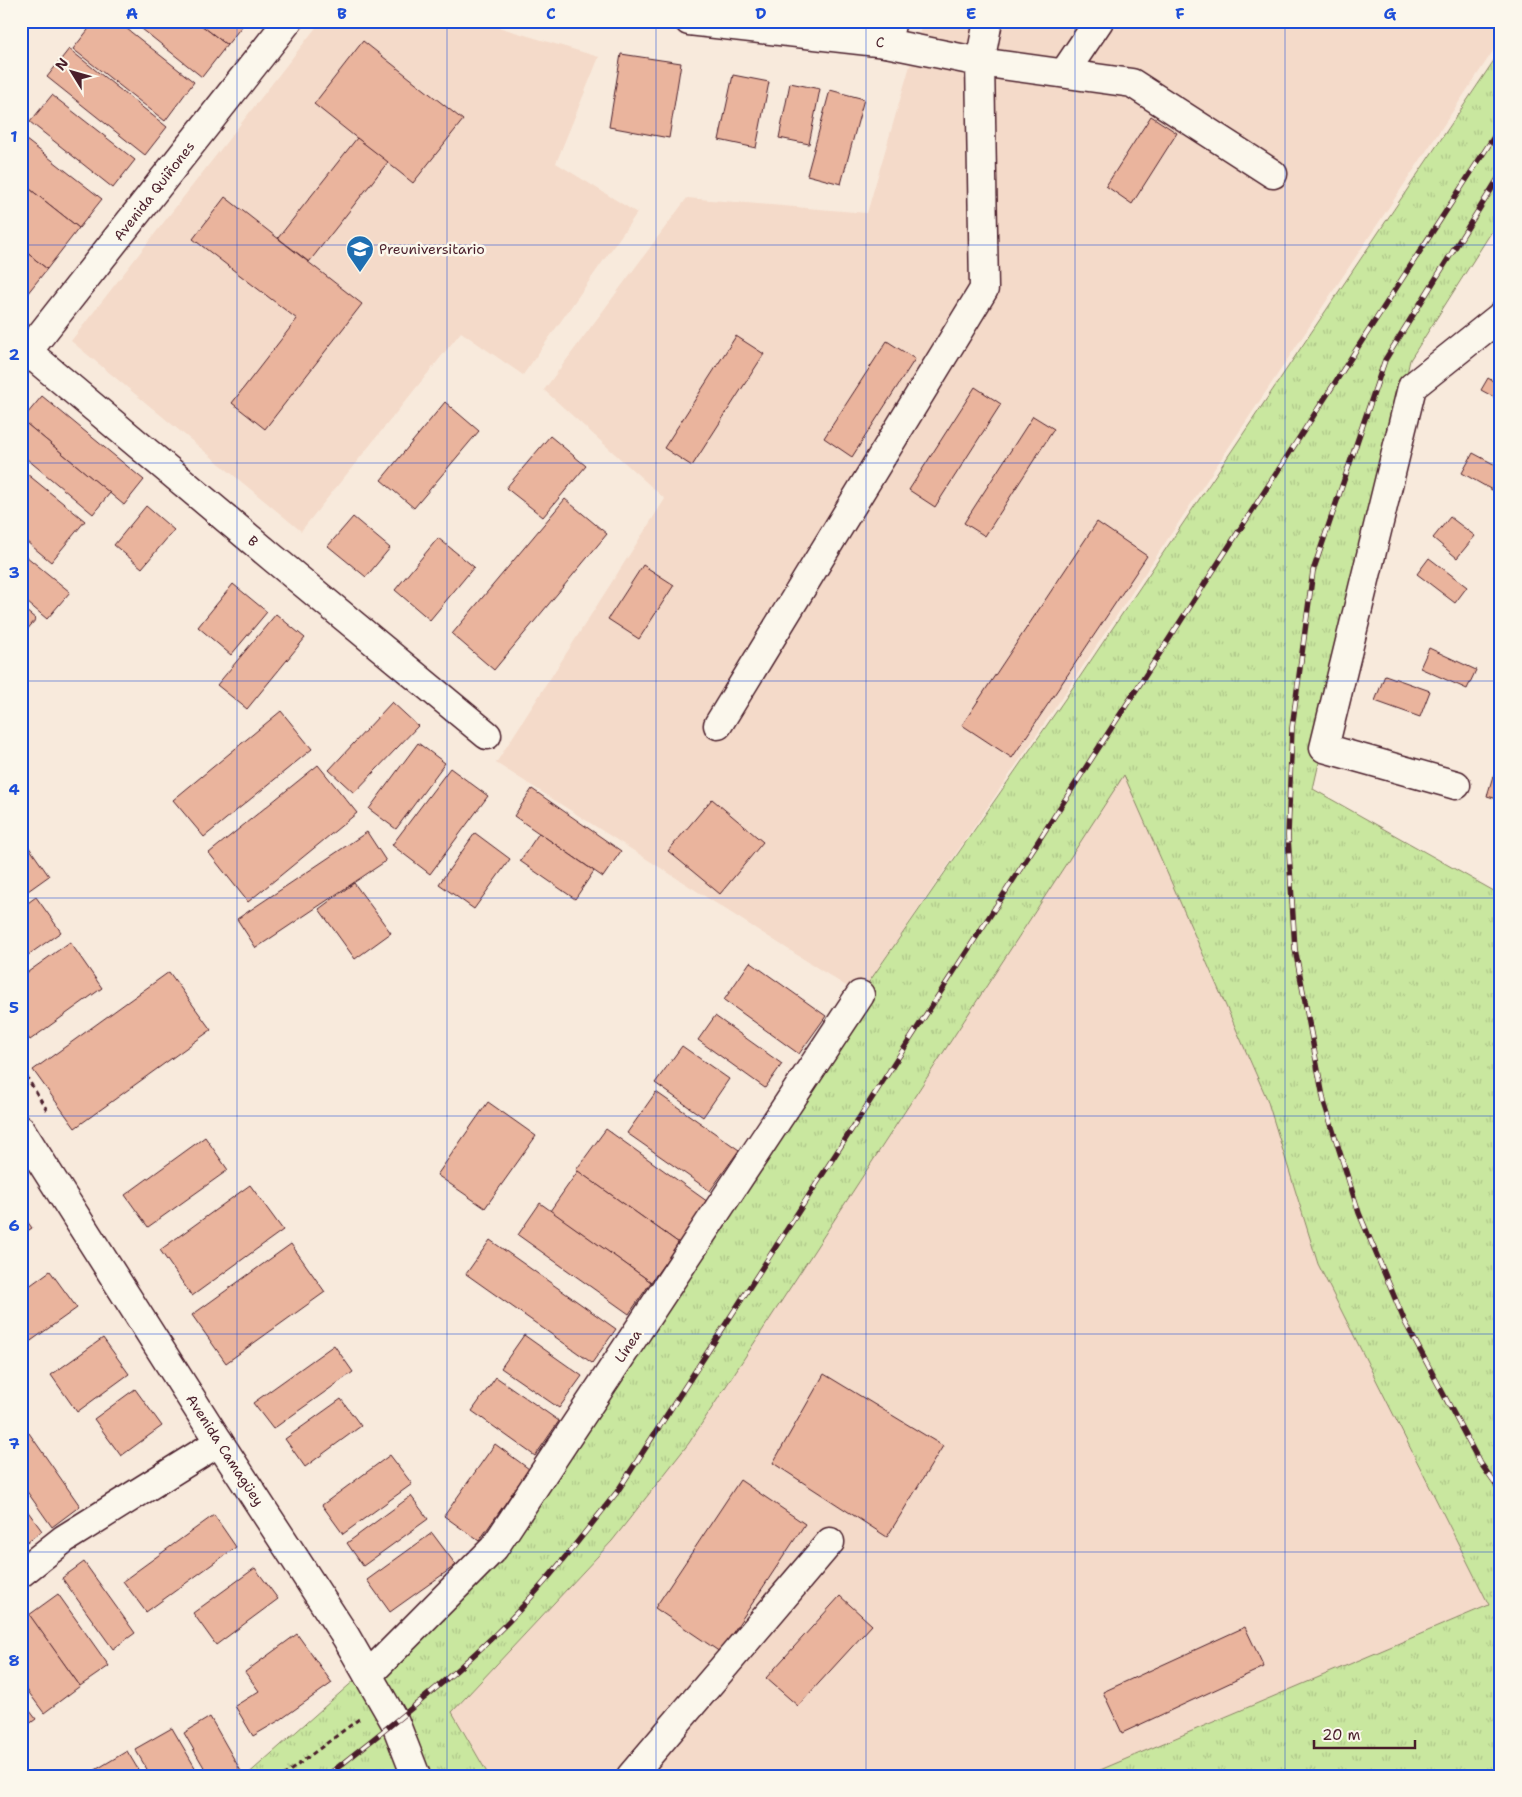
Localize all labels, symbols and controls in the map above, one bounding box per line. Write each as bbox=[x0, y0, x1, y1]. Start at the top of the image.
text: A bbox=[126, 3, 138, 24]
text: B bbox=[337, 3, 347, 24]
text: C bbox=[546, 3, 556, 24]
text: D bbox=[755, 3, 767, 24]
text: E bbox=[966, 3, 976, 24]
text: F bbox=[1175, 3, 1185, 24]
text: G bbox=[1384, 3, 1397, 24]
street label: C bbox=[875, 33, 885, 51]
north arrow bbox=[48, 48, 98, 98]
text: N bbox=[51, 54, 72, 74]
text: 1 bbox=[10, 126, 18, 147]
street label: Avenida Quiñones bbox=[109, 137, 199, 244]
school or university icon: Preuniversitario bbox=[345, 234, 375, 273]
place label: Preuniversitario bbox=[379, 240, 485, 258]
text: 2 bbox=[8, 344, 20, 365]
street label: B bbox=[244, 531, 262, 551]
text: 3 bbox=[8, 562, 20, 583]
text: 4 bbox=[8, 779, 20, 800]
text: 5 bbox=[9, 997, 19, 1018]
text: 6 bbox=[8, 1215, 20, 1236]
street label: Línea bbox=[611, 1326, 646, 1366]
street label: Avenida Camagüey bbox=[182, 1391, 268, 1509]
text: 7 bbox=[8, 1433, 20, 1454]
text: 8 bbox=[8, 1650, 20, 1671]
scale bar bbox=[1314, 1717, 1416, 1749]
text: 20 m bbox=[1322, 1725, 1361, 1745]

